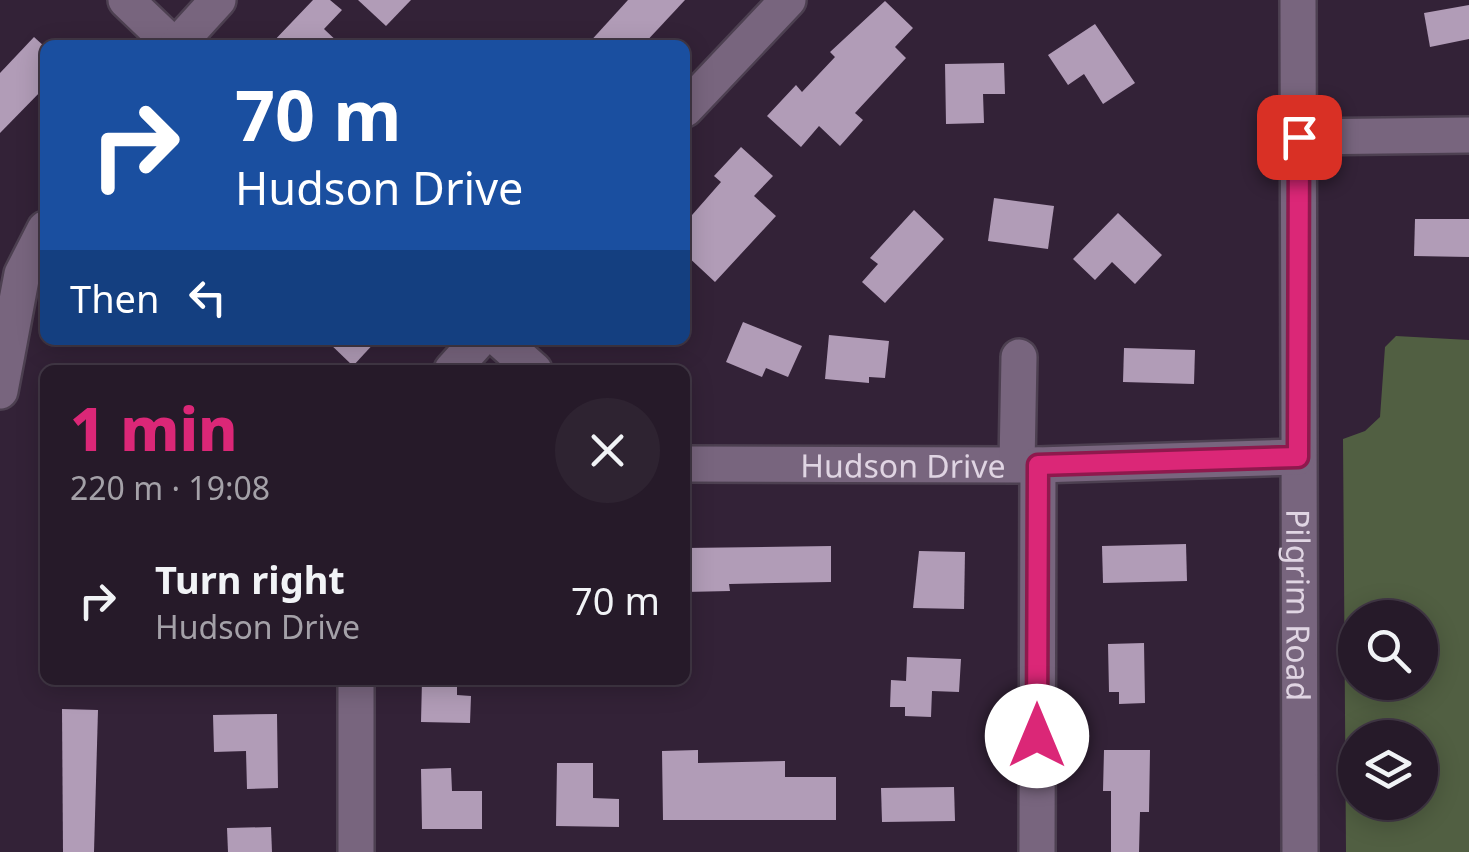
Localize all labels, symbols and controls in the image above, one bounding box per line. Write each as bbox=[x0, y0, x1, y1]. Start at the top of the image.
text: 70 m bbox=[235, 66, 402, 162]
icon: right bbox=[70, 80, 200, 210]
pin bbox=[1257, 95, 1342, 180]
icon: arrive bbox=[1272, 110, 1327, 165]
text: Hudson Drive bbox=[235, 157, 523, 218]
icon: left bbox=[180, 270, 235, 325]
text: Then bbox=[70, 272, 160, 324]
text: 1 min bbox=[70, 387, 238, 469]
button: close bbox=[555, 398, 660, 503]
street label: Hudson Drive bbox=[800, 443, 1006, 486]
text: 220 m · 19:08 bbox=[70, 466, 270, 509]
street label: Pilgrim Road bbox=[1278, 509, 1321, 701]
text: Turn right bbox=[155, 553, 345, 605]
icon: right bbox=[70, 573, 125, 628]
text: 70 m bbox=[571, 574, 660, 626]
map controls bbox=[1338, 600, 1438, 820]
button: search bbox=[1338, 600, 1438, 700]
text: Hudson Drive bbox=[155, 605, 360, 648]
position arrow bbox=[985, 684, 1089, 788]
button: layers bbox=[1338, 720, 1438, 820]

